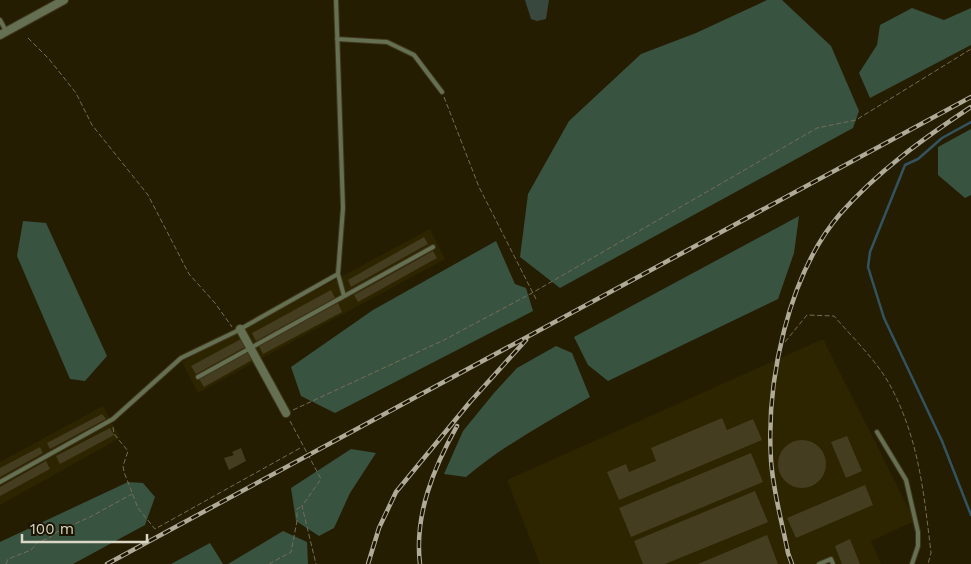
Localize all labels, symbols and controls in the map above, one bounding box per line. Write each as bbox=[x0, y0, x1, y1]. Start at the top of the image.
scale bar bbox=[22, 512, 148, 544]
text: 100 m bbox=[30, 520, 74, 538]

